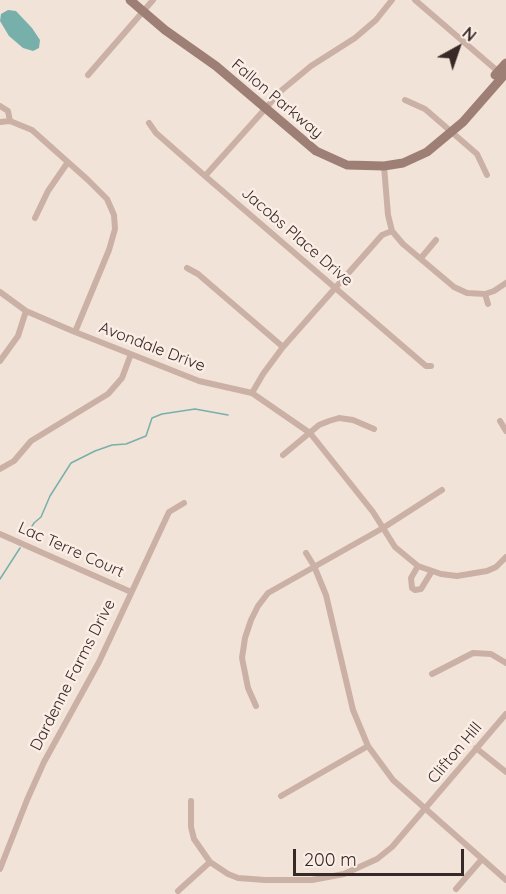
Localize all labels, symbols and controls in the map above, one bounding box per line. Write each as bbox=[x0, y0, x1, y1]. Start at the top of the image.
north arrow bbox=[428, 18, 488, 78]
text: N bbox=[459, 23, 480, 46]
street label: Fallon Parkway bbox=[227, 55, 327, 143]
street label: Jacobs Place Drive bbox=[237, 183, 357, 291]
street label: Avondale Drive bbox=[96, 318, 208, 376]
street label: Lac Terre Court bbox=[15, 518, 127, 582]
street label: Dardenne Farms Drive bbox=[26, 596, 120, 754]
street label: Clifton Hill bbox=[424, 718, 486, 788]
scale bar bbox=[296, 837, 467, 875]
text: 200 m bbox=[304, 848, 357, 871]

